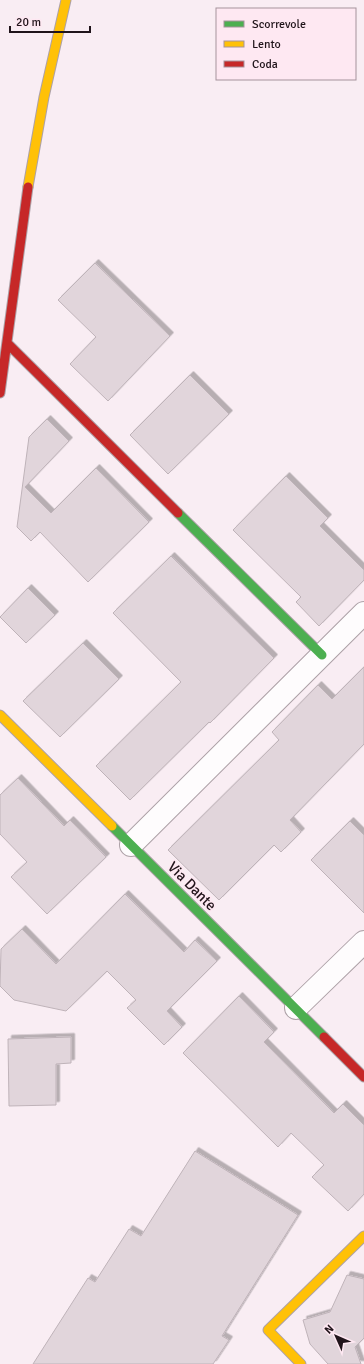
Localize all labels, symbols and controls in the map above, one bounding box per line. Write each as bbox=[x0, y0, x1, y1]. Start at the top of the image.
scale bar bbox=[10, 8, 90, 34]
legend bbox=[216, 8, 356, 80]
text: 20 m bbox=[16, 15, 41, 30]
text: Scorrevole bbox=[252, 17, 306, 32]
text: Lento bbox=[252, 37, 281, 52]
text: Coda bbox=[252, 57, 278, 72]
street label: Via Dante bbox=[164, 858, 220, 914]
north arrow bbox=[316, 1316, 356, 1356]
text: N bbox=[322, 1322, 337, 1337]

